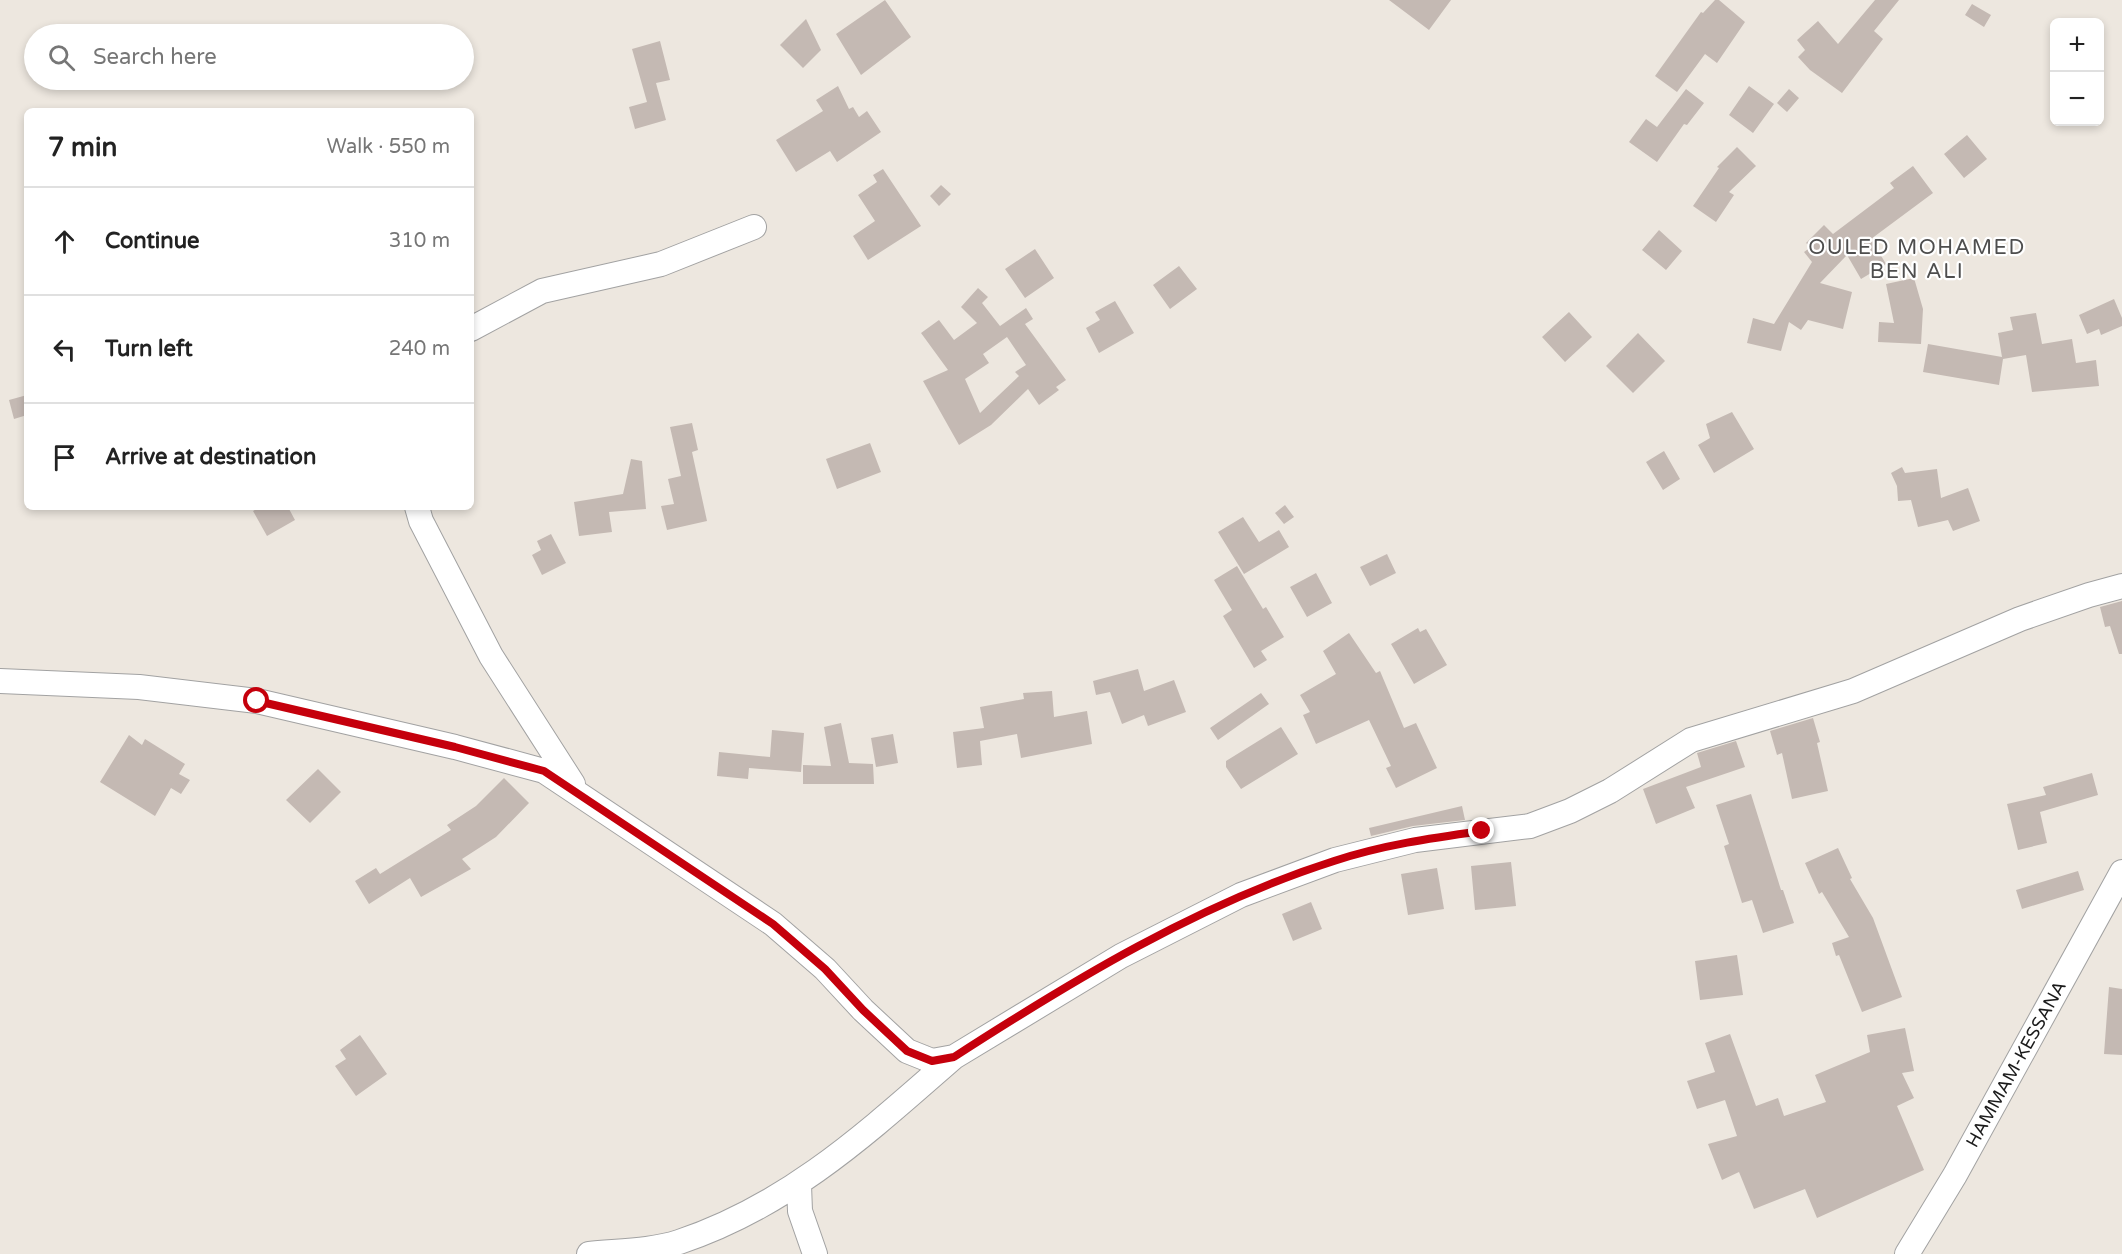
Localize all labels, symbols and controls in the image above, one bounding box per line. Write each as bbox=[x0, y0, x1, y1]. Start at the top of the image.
map controls bbox=[2050, 18, 2104, 126]
button: + bbox=[2050, 18, 2104, 72]
search box bbox=[24, 24, 474, 90]
icon: search bbox=[45, 41, 78, 74]
text: Search here bbox=[93, 44, 217, 70]
button: − bbox=[2050, 72, 2104, 126]
text: 7 min bbox=[48, 132, 117, 163]
text: Walk · 550 m bbox=[327, 135, 450, 159]
icon: ahead bbox=[48, 225, 81, 258]
text: Continue bbox=[105, 228, 200, 254]
text: 310 m bbox=[389, 229, 450, 253]
district label: OULED MOHAMED BEN ALI bbox=[1808, 235, 2026, 284]
icon: left bbox=[48, 333, 81, 366]
text: Turn left bbox=[105, 336, 193, 362]
text: 240 m bbox=[389, 337, 450, 361]
icon: arrive bbox=[48, 441, 81, 474]
text: Arrive at destination bbox=[105, 444, 316, 470]
route start bbox=[243, 687, 269, 713]
route end bbox=[1468, 817, 1494, 843]
street label: HAMMAM-KESSANA bbox=[1961, 977, 2071, 1151]

